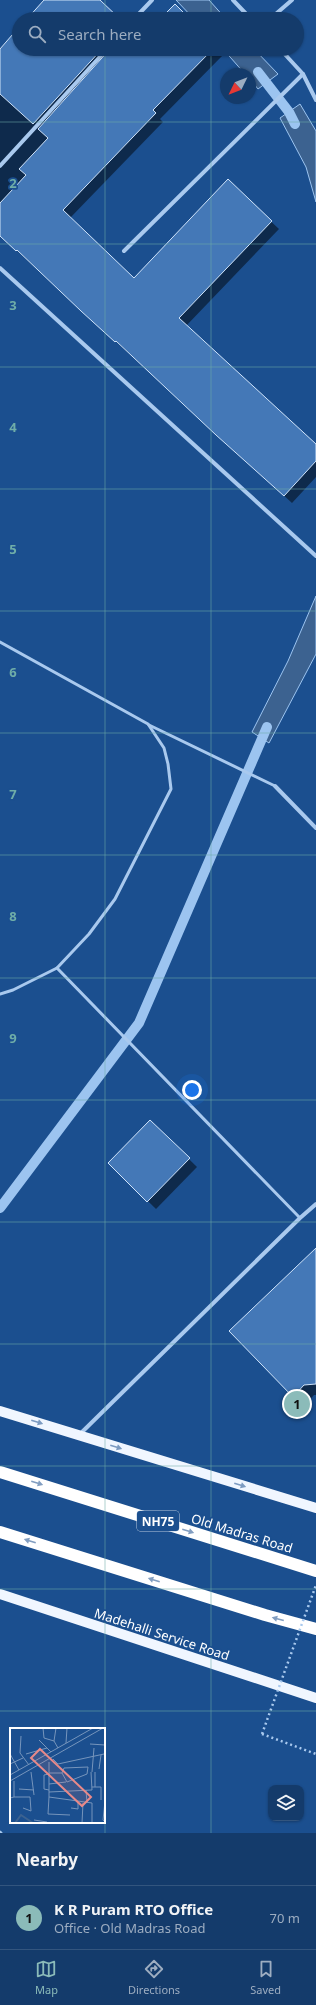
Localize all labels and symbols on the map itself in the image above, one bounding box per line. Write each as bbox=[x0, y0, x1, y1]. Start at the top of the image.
north arrow bbox=[220, 68, 256, 104]
text: 2 bbox=[9, 174, 17, 192]
text: 3 bbox=[9, 296, 17, 314]
text: 4 bbox=[9, 418, 17, 436]
text: 5 bbox=[9, 540, 17, 558]
text: 6 bbox=[9, 663, 17, 681]
text: 7 bbox=[9, 785, 17, 803]
text: 8 bbox=[9, 907, 17, 925]
text: 9 bbox=[9, 1029, 17, 1047]
your location bbox=[182, 1080, 202, 1100]
pin: 1 bbox=[284, 1389, 310, 1419]
one-way arrow bbox=[32, 1419, 44, 1425]
one-way arrow bbox=[110, 1444, 122, 1450]
one-way arrow bbox=[32, 1481, 44, 1487]
one-way arrow bbox=[235, 1482, 247, 1488]
street label: Old Madras Road bbox=[189, 1509, 295, 1557]
road number: NH75 bbox=[137, 1511, 179, 1531]
one-way arrow bbox=[182, 1528, 194, 1534]
one-way arrow bbox=[24, 1538, 36, 1544]
one-way arrow bbox=[148, 1577, 160, 1583]
street label: Madehalli Service Road bbox=[92, 1604, 232, 1664]
one-way arrow bbox=[272, 1616, 284, 1622]
inset map bbox=[10, 1728, 105, 1823]

